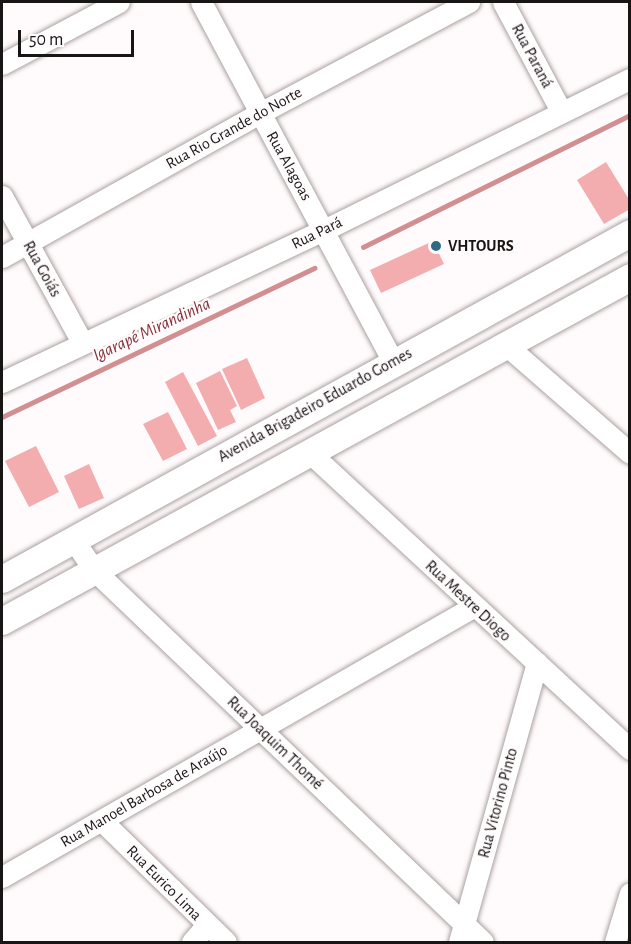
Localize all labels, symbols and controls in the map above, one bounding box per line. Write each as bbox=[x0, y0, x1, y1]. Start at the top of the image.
scale bar bbox=[21, 18, 136, 56]
street label: Rua Paraná bbox=[507, 21, 557, 91]
text: 50 m bbox=[29, 31, 63, 49]
street label: Rua Rio Grande do Norte bbox=[163, 83, 305, 173]
street label: Rua Alagoas bbox=[262, 128, 316, 204]
street label: Rua Pará bbox=[288, 212, 346, 254]
place label: VHTOURS bbox=[448, 236, 514, 256]
street label: Rua Goiás bbox=[19, 238, 65, 300]
marker: VHTOURS bbox=[429, 239, 443, 253]
water label: Igarapé Mirandinha bbox=[90, 293, 214, 367]
street label: Avenida Brigadeiro Eduardo Gomes bbox=[215, 344, 415, 466]
street label: Rua Mestre Diogo bbox=[421, 556, 515, 646]
street label: Rua Joaquim Thomé bbox=[223, 692, 327, 794]
street label: Rua Manoel Barbosa de Araújo bbox=[57, 740, 231, 852]
street label: Rua Vitorino Pinto bbox=[474, 746, 522, 860]
street label: Rua Eurico Lima bbox=[122, 841, 206, 925]

